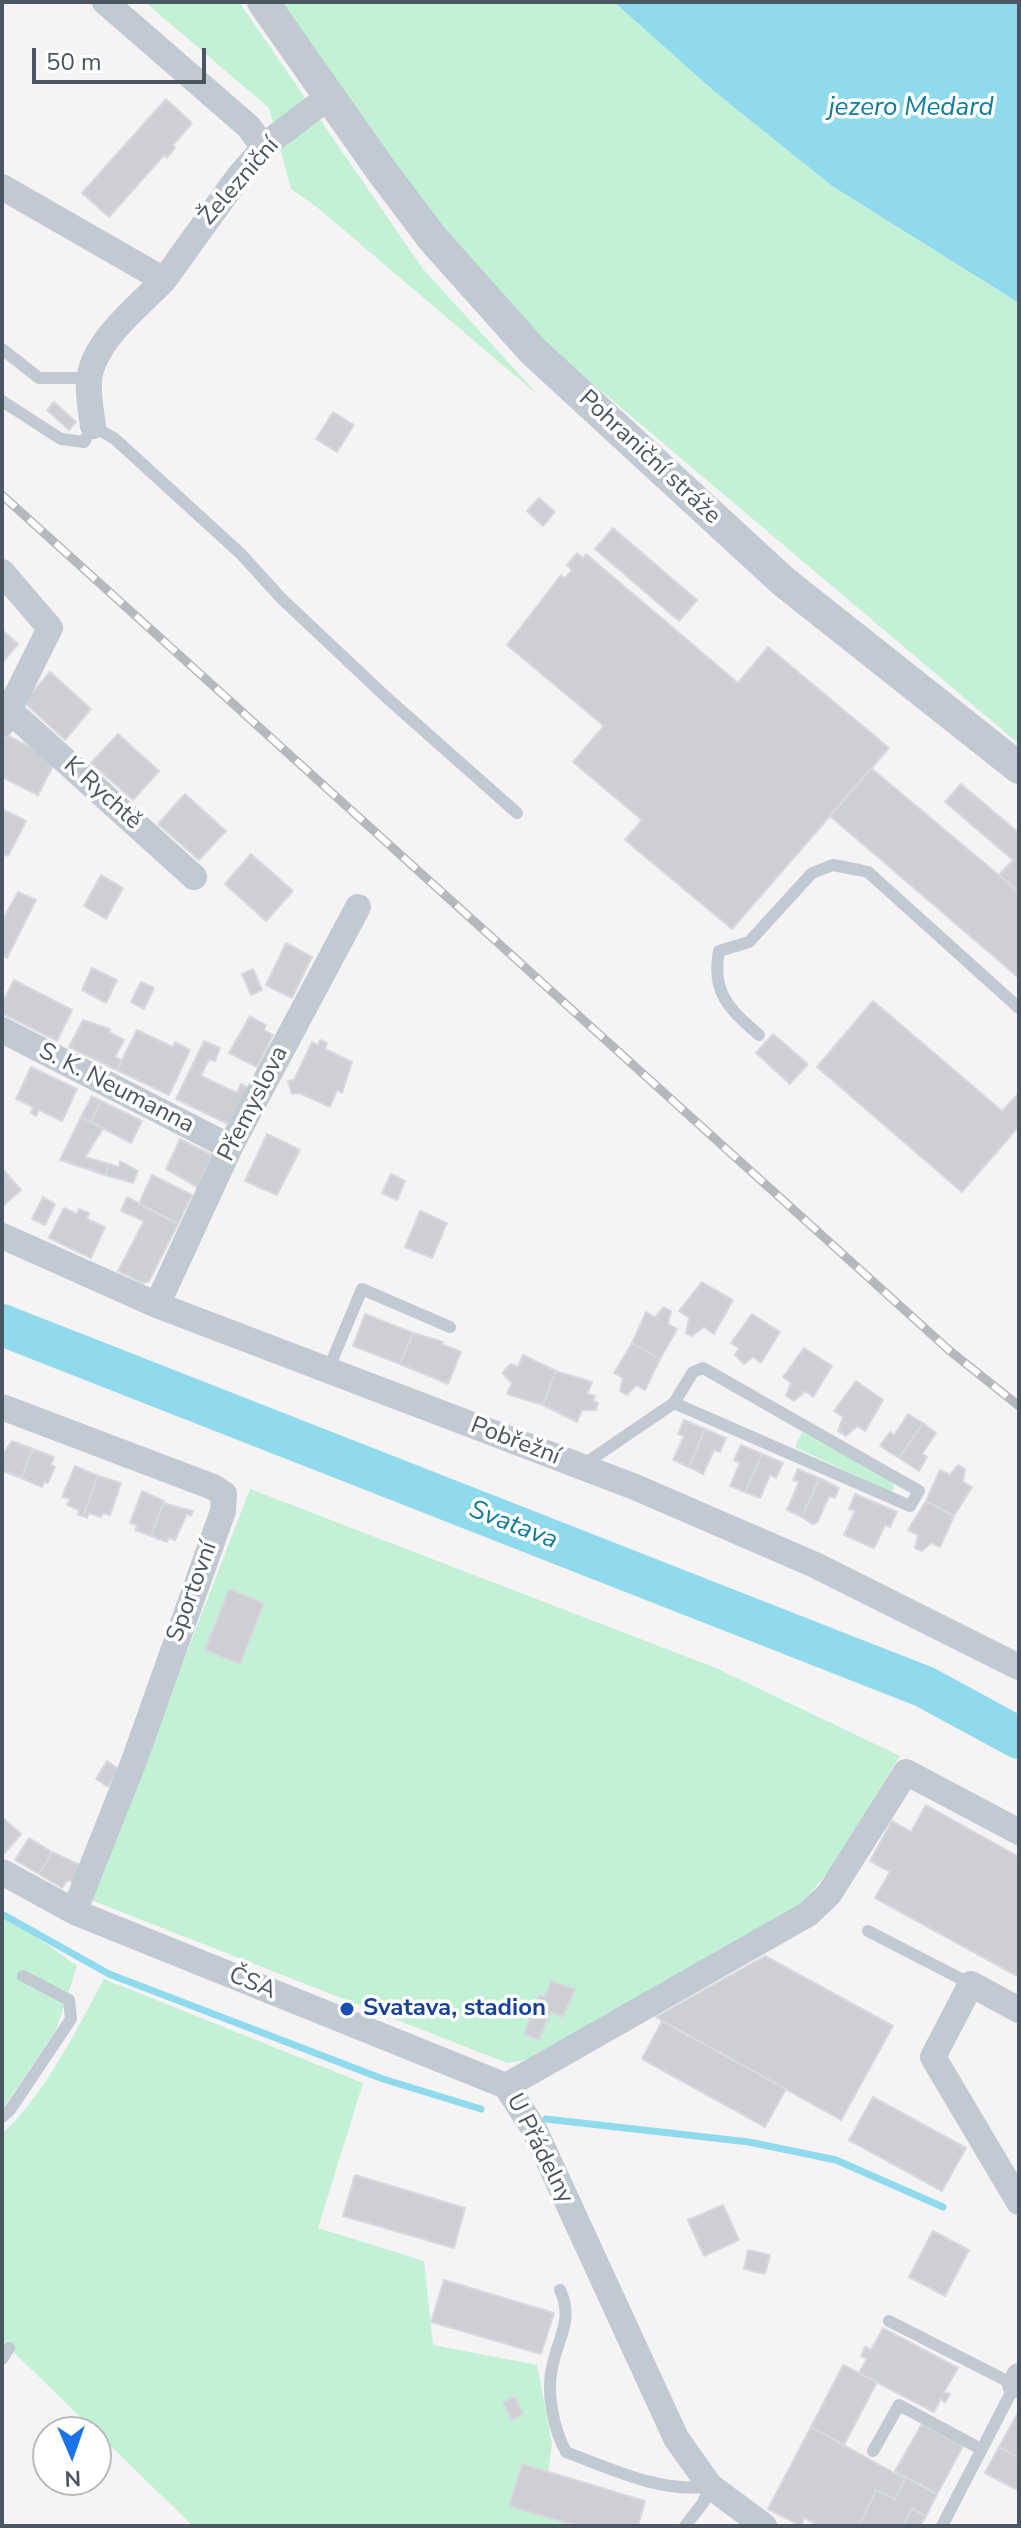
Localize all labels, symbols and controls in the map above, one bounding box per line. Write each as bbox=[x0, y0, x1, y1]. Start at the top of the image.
scale bar bbox=[36, 32, 210, 82]
text: 50 m bbox=[46, 46, 102, 78]
water label: jezero Medard bbox=[828, 93, 994, 125]
street label: Železniční bbox=[194, 132, 286, 232]
street label: Pohraniční stráže bbox=[572, 385, 726, 531]
street label: K Rychtě bbox=[57, 751, 147, 837]
street label: S. K. Neumanna bbox=[34, 1038, 198, 1140]
street label: Přemyslova bbox=[213, 1042, 295, 1166]
street label: Pobřežní bbox=[466, 1412, 564, 1472]
water label: Svatava bbox=[464, 1495, 562, 1557]
street label: Sportovní bbox=[162, 1538, 224, 1646]
street label: ČSA bbox=[224, 1962, 280, 2006]
place label: Svatava, stadion bbox=[363, 1995, 546, 2023]
marker: Svatava, stadion bbox=[338, 2000, 356, 2018]
street label: U Přádelny bbox=[499, 2089, 579, 2209]
north arrow bbox=[32, 2416, 112, 2496]
text: N bbox=[64, 2463, 82, 2493]

